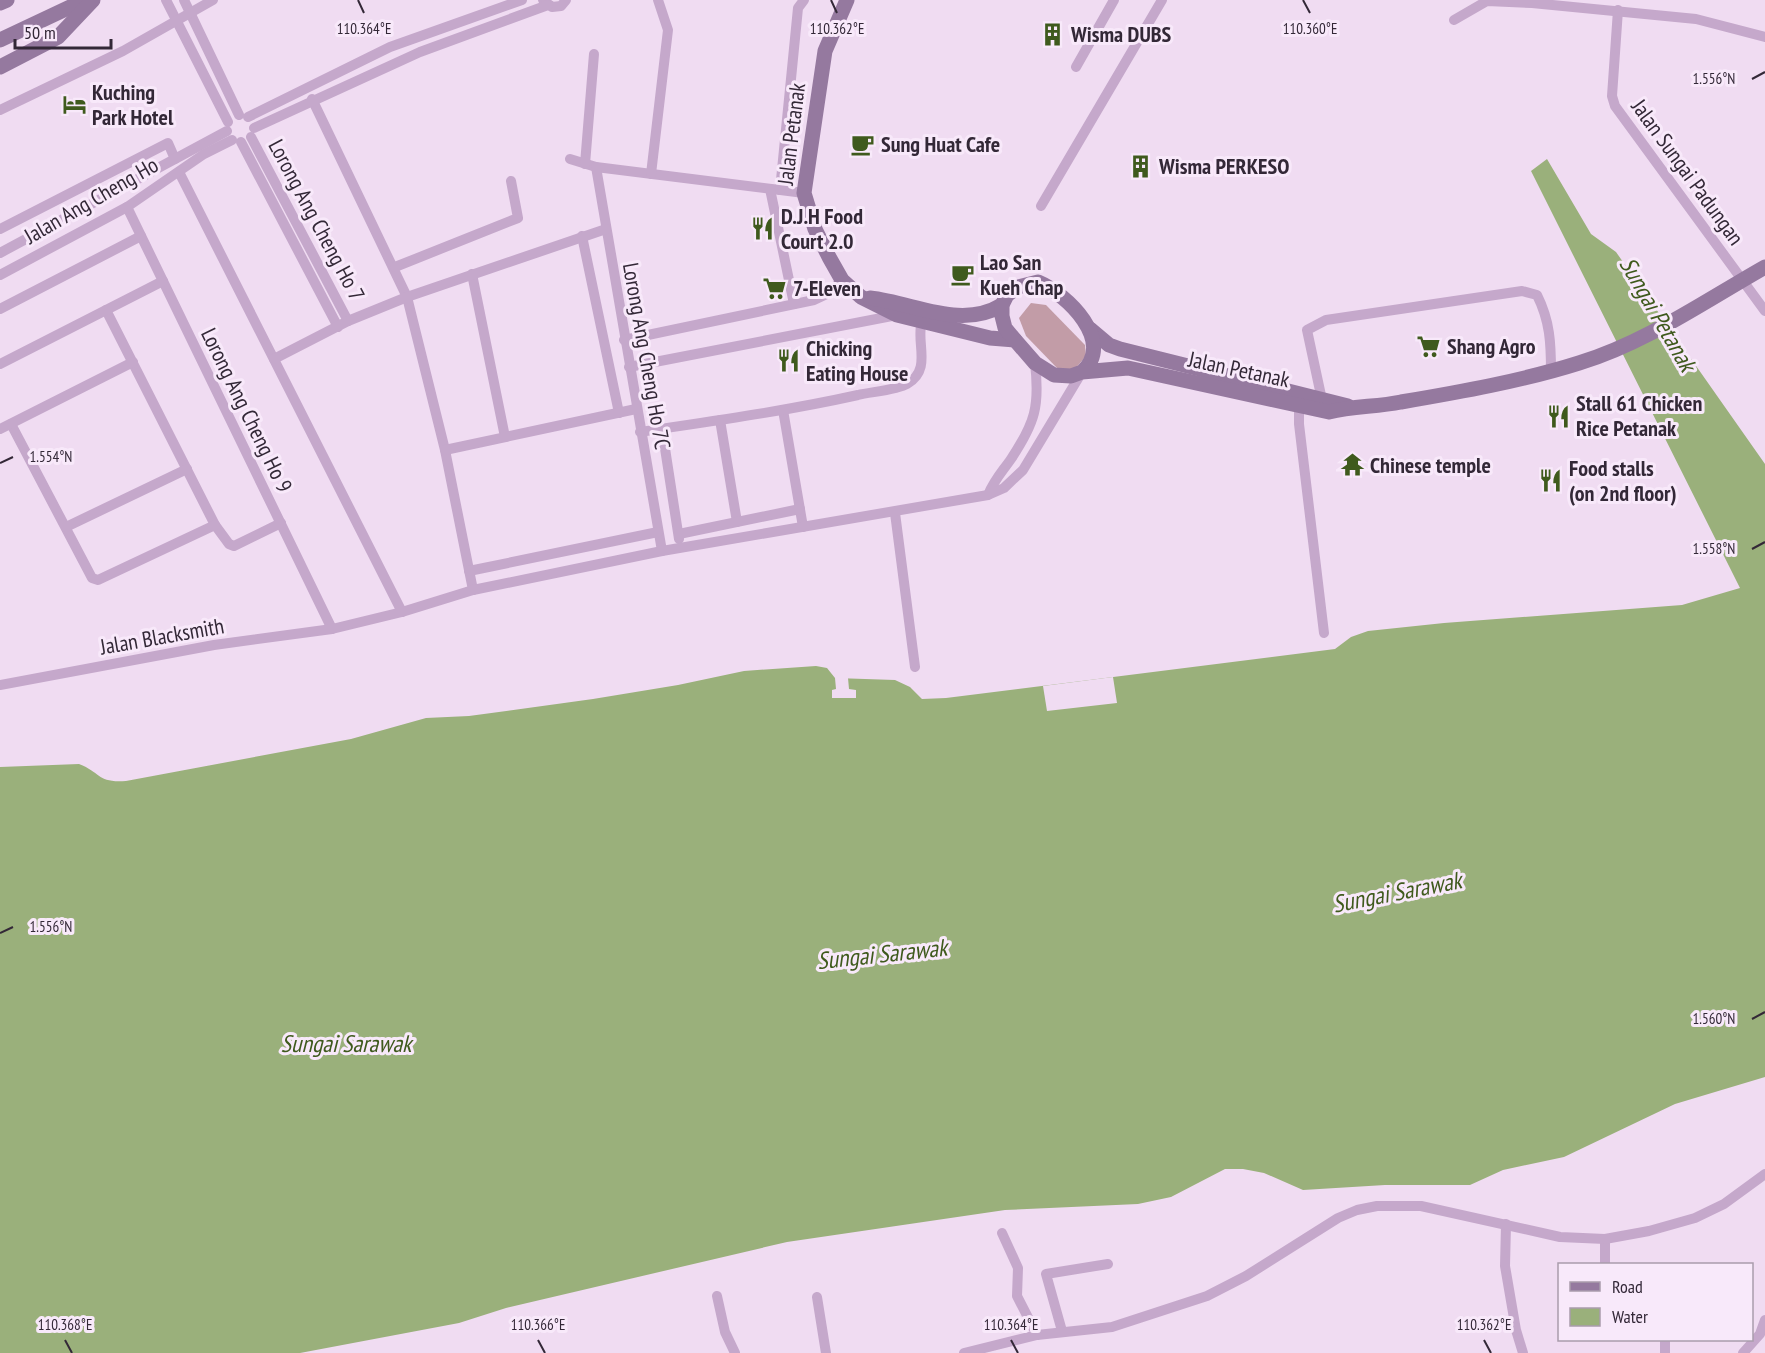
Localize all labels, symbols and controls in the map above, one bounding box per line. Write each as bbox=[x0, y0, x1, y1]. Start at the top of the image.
scale bar bbox=[15, 12, 111, 50]
text: 110.364°E bbox=[337, 19, 391, 38]
text: 110.362°E bbox=[810, 19, 864, 38]
text: 110.360°E bbox=[1283, 19, 1337, 38]
place label: Wisma DUBS bbox=[1070, 20, 1171, 48]
text: 50 m bbox=[24, 21, 56, 44]
building icon: Wisma DUBS bbox=[1040, 21, 1066, 47]
text: 1.556°N bbox=[1693, 69, 1735, 88]
place label: Kuching Park Hotel bbox=[92, 78, 174, 131]
street label: Jalan Petanak bbox=[771, 81, 811, 188]
hotel icon: Kuching Park Hotel bbox=[61, 92, 87, 118]
street label: Jalan Sungai Padungan bbox=[1625, 93, 1750, 250]
place label: Sung Huat Cafe bbox=[881, 130, 1000, 158]
cafe icon: Sung Huat Cafe bbox=[850, 131, 876, 157]
street label: Lorong Ang Cheng Ho 7 bbox=[263, 134, 371, 306]
street label: Jalan Ang Cheng Ho bbox=[18, 150, 163, 250]
place label: Wisma PERKESO bbox=[1158, 152, 1289, 180]
building icon: Wisma PERKESO bbox=[1128, 153, 1154, 179]
place label: D.J.H Food Court 2.0 bbox=[781, 202, 863, 255]
restaurant icon: D.J.H Food Court 2.0 bbox=[750, 216, 776, 242]
place label: Lao San Kueh Chap bbox=[980, 248, 1063, 301]
water label: Sungai Petanak bbox=[1613, 251, 1705, 379]
street label: Lorong Ang Cheng Ho 7C bbox=[617, 260, 677, 452]
cafe icon: Lao San Kueh Chap bbox=[949, 262, 975, 288]
place label: 7-Eleven bbox=[793, 274, 861, 302]
supermarket icon: 7-Eleven bbox=[762, 275, 788, 301]
street label: Lorong Ang Cheng Ho 9 bbox=[195, 323, 299, 497]
place label: Shang Agro bbox=[1447, 332, 1536, 360]
supermarket icon: Shang Agro bbox=[1416, 333, 1442, 359]
place label: Chicking Eating House bbox=[806, 334, 908, 387]
street label: Jalan Petanak bbox=[1185, 344, 1293, 393]
restaurant icon: Chicking Eating House bbox=[775, 348, 801, 374]
place label: Stall 61 Chicken Rice Petanak bbox=[1576, 389, 1702, 442]
restaurant icon: Stall 61 Chicken Rice Petanak bbox=[1545, 403, 1571, 429]
text: 1.554°N bbox=[30, 447, 72, 466]
place label: Chinese temple bbox=[1370, 451, 1491, 479]
temple icon: Chinese temple bbox=[1339, 452, 1365, 478]
place label: Food stalls (on 2nd floor) bbox=[1569, 454, 1677, 507]
restaurant icon: Food stalls (on 2nd floor) bbox=[1538, 468, 1564, 494]
text: 1.558°N bbox=[1693, 539, 1735, 558]
street label: Jalan Blacksmith bbox=[97, 611, 226, 661]
water label: Sungai Sarawak bbox=[1330, 864, 1467, 920]
text: 1.556°N bbox=[30, 917, 72, 936]
water label: Sungai Sarawak bbox=[815, 931, 951, 976]
text: 1.560°N bbox=[1693, 1009, 1735, 1028]
water label: Sungai Sarawak bbox=[281, 1028, 414, 1059]
legend bbox=[1558, 1263, 1753, 1341]
text: Road bbox=[1612, 1275, 1643, 1298]
text: Water bbox=[1612, 1305, 1648, 1328]
text: 110.368°E bbox=[38, 1315, 92, 1334]
text: 110.366°E bbox=[511, 1315, 565, 1334]
text: 110.364°E bbox=[984, 1315, 1038, 1334]
text: 110.362°E bbox=[1457, 1315, 1511, 1334]

